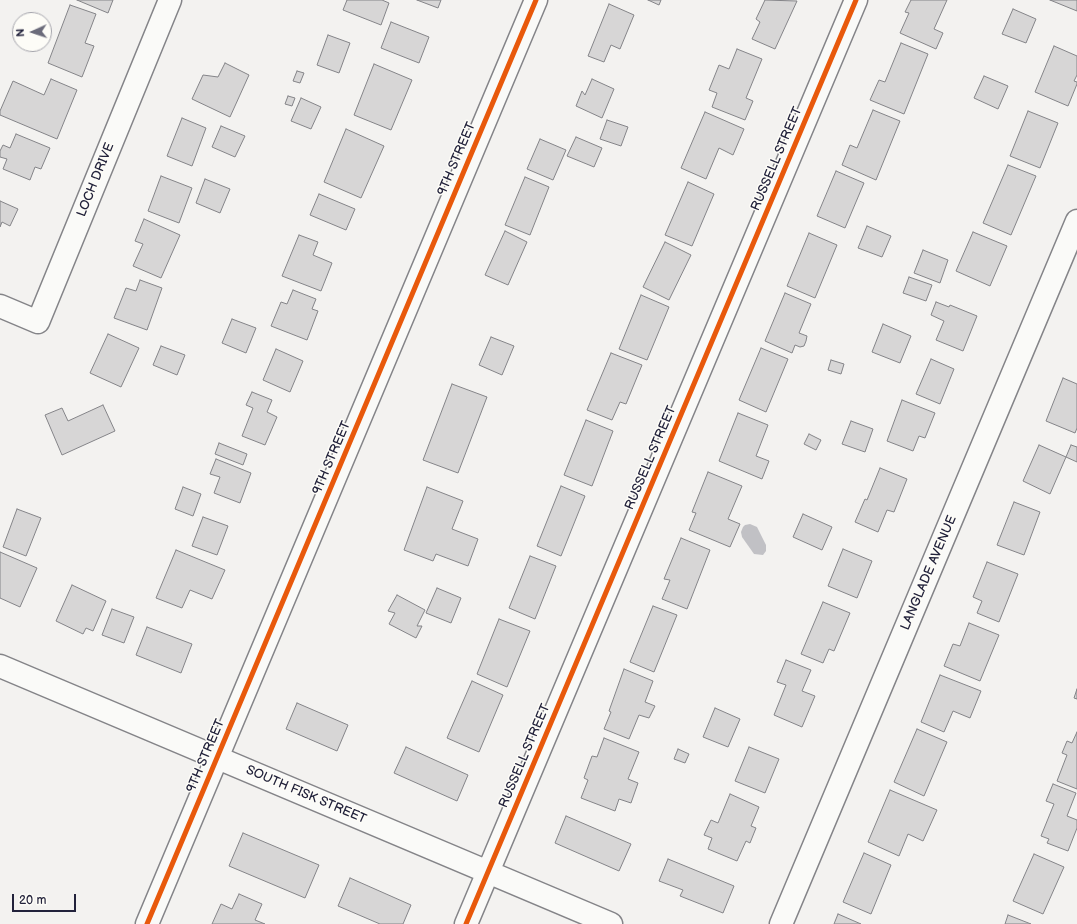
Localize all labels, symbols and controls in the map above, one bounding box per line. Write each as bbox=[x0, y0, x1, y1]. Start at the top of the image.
north arrow bbox=[12, 12, 52, 52]
text: N bbox=[14, 28, 27, 37]
street label: RUSSELL STREET bbox=[748, 105, 806, 213]
street label: 9TH STREET bbox=[435, 120, 479, 198]
street label: LOCH DRIVE bbox=[74, 141, 118, 219]
street label: RUSSELL STREET bbox=[622, 404, 680, 512]
street label: 9TH STREET bbox=[310, 419, 354, 497]
street label: LANGLADE AVENUE bbox=[898, 513, 960, 633]
street label: RUSSELL STREET bbox=[496, 702, 554, 810]
street label: 9TH STREET bbox=[184, 717, 228, 795]
street label: SOUTH FISK STREET bbox=[243, 763, 369, 827]
scale bar bbox=[14, 886, 78, 912]
text: 20 m bbox=[19, 893, 46, 908]

